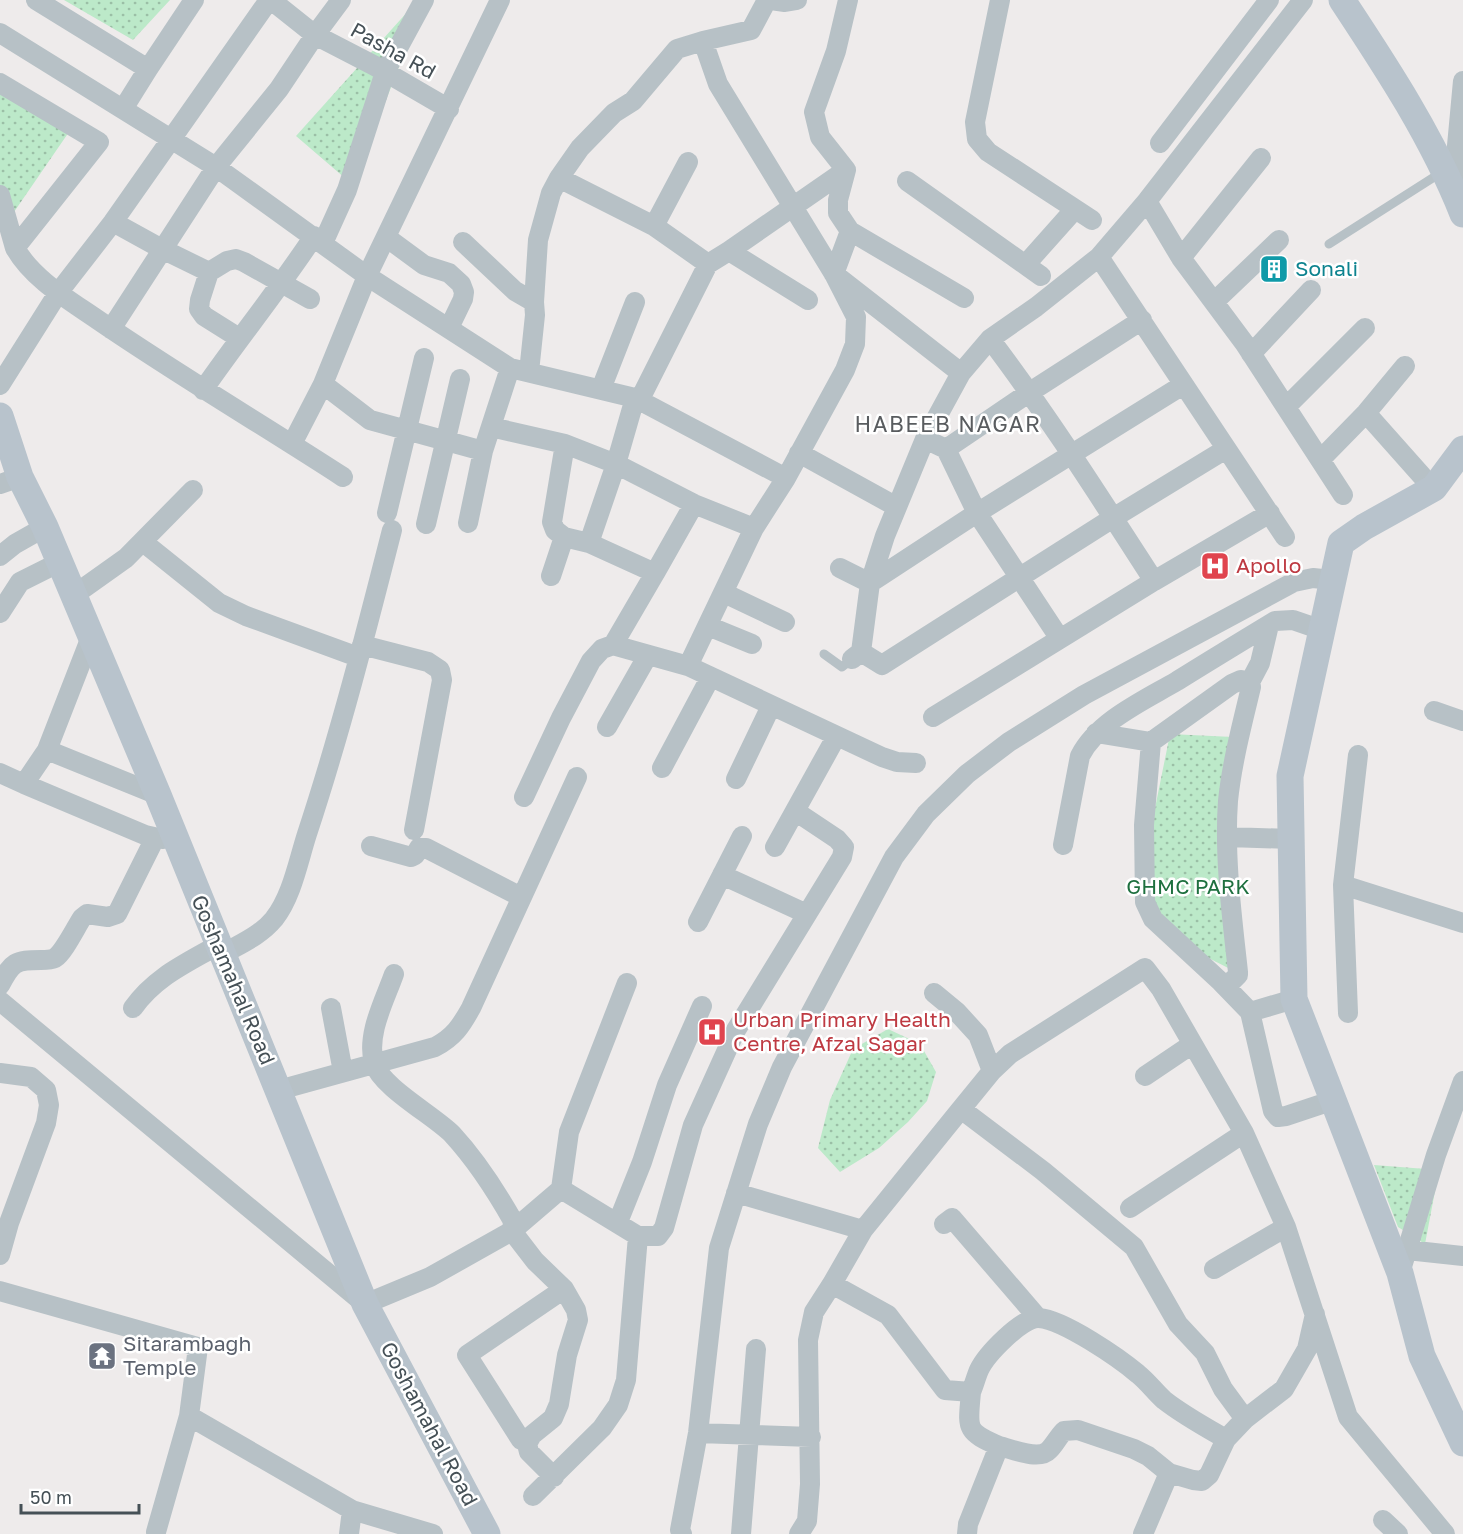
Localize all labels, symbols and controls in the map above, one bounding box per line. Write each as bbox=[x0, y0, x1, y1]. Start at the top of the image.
street label: Pasha Rd bbox=[346, 16, 441, 84]
building icon: Sonali bbox=[1258, 253, 1290, 285]
place label: Sonali bbox=[1295, 255, 1358, 281]
district label: HABEEB NAGAR bbox=[854, 410, 1042, 437]
hospital icon: Apollo bbox=[1199, 550, 1231, 582]
place label: Apollo bbox=[1236, 552, 1301, 578]
park label: GHMC PARK bbox=[1126, 873, 1250, 899]
street label: Goshamahal Road bbox=[186, 891, 281, 1068]
place label: Urban Primary Health Centre, Afzal Sagar bbox=[733, 1006, 951, 1056]
hospital icon: Urban Primary Health Centre, Afzal Sagar bbox=[696, 1016, 728, 1048]
place label: Sitarambagh Temple bbox=[123, 1330, 251, 1380]
street label: Goshamahal Road bbox=[376, 1337, 484, 1510]
temple icon: Sitarambagh Temple bbox=[86, 1340, 118, 1372]
scale bar bbox=[21, 1477, 140, 1515]
text: 50 m bbox=[30, 1486, 72, 1508]

